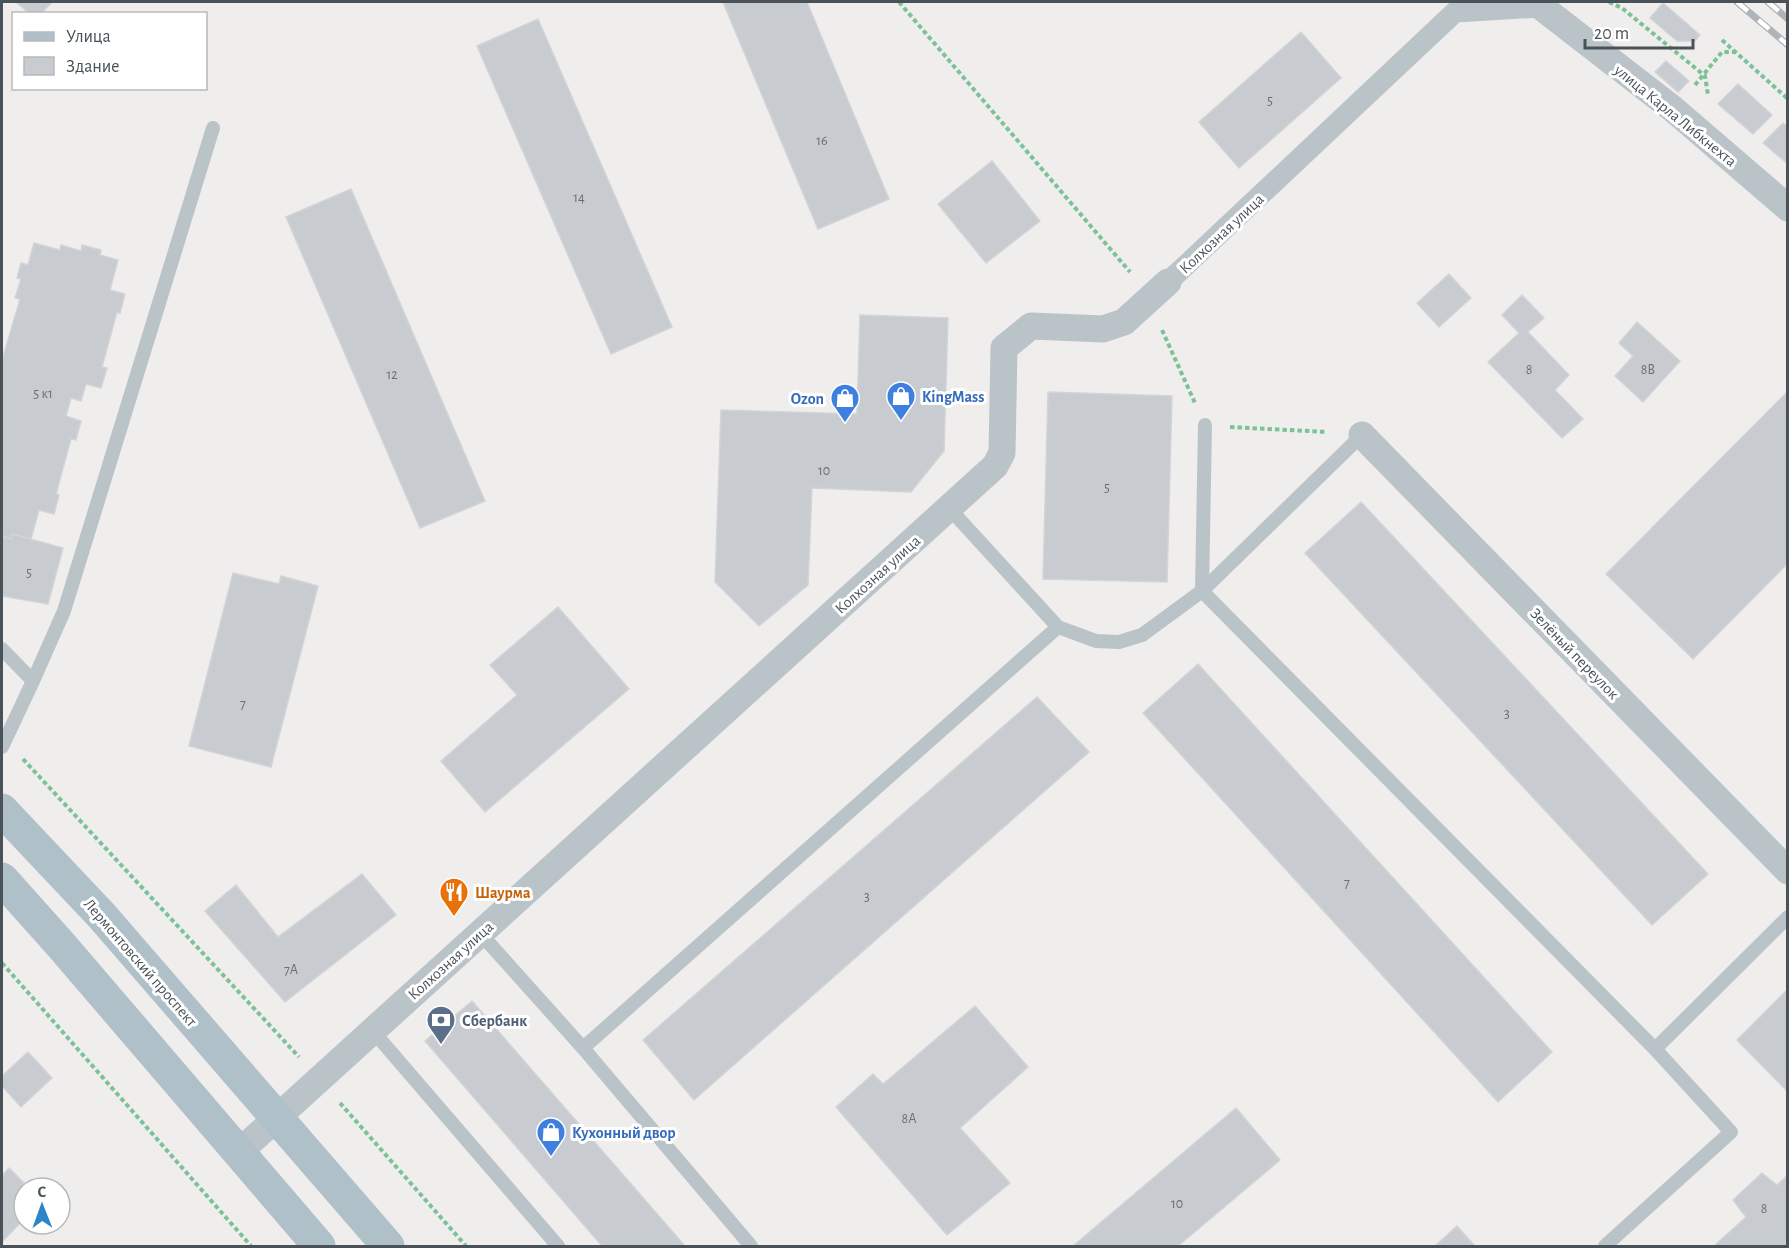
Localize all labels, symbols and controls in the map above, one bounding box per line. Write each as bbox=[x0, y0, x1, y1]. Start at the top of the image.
legend bbox=[12, 12, 207, 90]
scale bar bbox=[1585, 12, 1693, 50]
text: 20 m bbox=[1594, 25, 1629, 43]
text: Улица bbox=[66, 28, 111, 46]
text: Здание bbox=[66, 58, 120, 76]
street label: улица Карла Либкнехта bbox=[1610, 61, 1739, 170]
house number: 5 bbox=[1267, 94, 1273, 108]
house number: 16 bbox=[816, 134, 828, 148]
house number: 14 bbox=[573, 191, 585, 205]
street label: Колхозная улица bbox=[1176, 191, 1268, 277]
house number: 8 bbox=[1526, 363, 1532, 377]
house number: 8В bbox=[1641, 363, 1655, 377]
house number: 12 bbox=[386, 368, 398, 382]
shop icon: KingMass bbox=[885, 380, 917, 422]
shop icon: Ozon bbox=[829, 382, 861, 424]
house number: 5 к1 bbox=[33, 387, 53, 401]
place label: KingMass bbox=[922, 389, 984, 405]
place label: Ozon bbox=[791, 391, 824, 407]
house number: 10 bbox=[818, 464, 830, 478]
house number: 5 bbox=[1104, 481, 1110, 495]
street label: Колхозная улица bbox=[832, 532, 924, 618]
house number: 5 bbox=[26, 566, 32, 580]
street label: Зелёный переулок bbox=[1526, 605, 1622, 703]
house number: 7 bbox=[240, 697, 246, 711]
house number: 3 bbox=[1504, 707, 1510, 721]
restaurant icon: Шаурма bbox=[438, 876, 470, 918]
house number: 7 bbox=[1344, 876, 1350, 890]
place label: Шаурма bbox=[475, 885, 531, 902]
house number: 3 bbox=[864, 890, 870, 904]
street label: Лермонтовский проспект bbox=[81, 896, 200, 1030]
street label: Колхозная улица bbox=[405, 918, 497, 1004]
house number: 7А bbox=[284, 963, 298, 977]
bank icon: Сбербанк bbox=[425, 1004, 457, 1046]
place label: Сбербанк bbox=[462, 1013, 527, 1029]
house number: 8А bbox=[902, 1112, 916, 1126]
shop icon: Кухонный двор bbox=[535, 1116, 567, 1158]
place label: Кухонный двор bbox=[572, 1125, 676, 1142]
north arrow bbox=[12, 1176, 72, 1236]
text: С bbox=[37, 1184, 46, 1200]
house number: 10 bbox=[1171, 1197, 1183, 1211]
house number: 8 bbox=[1761, 1202, 1767, 1216]

